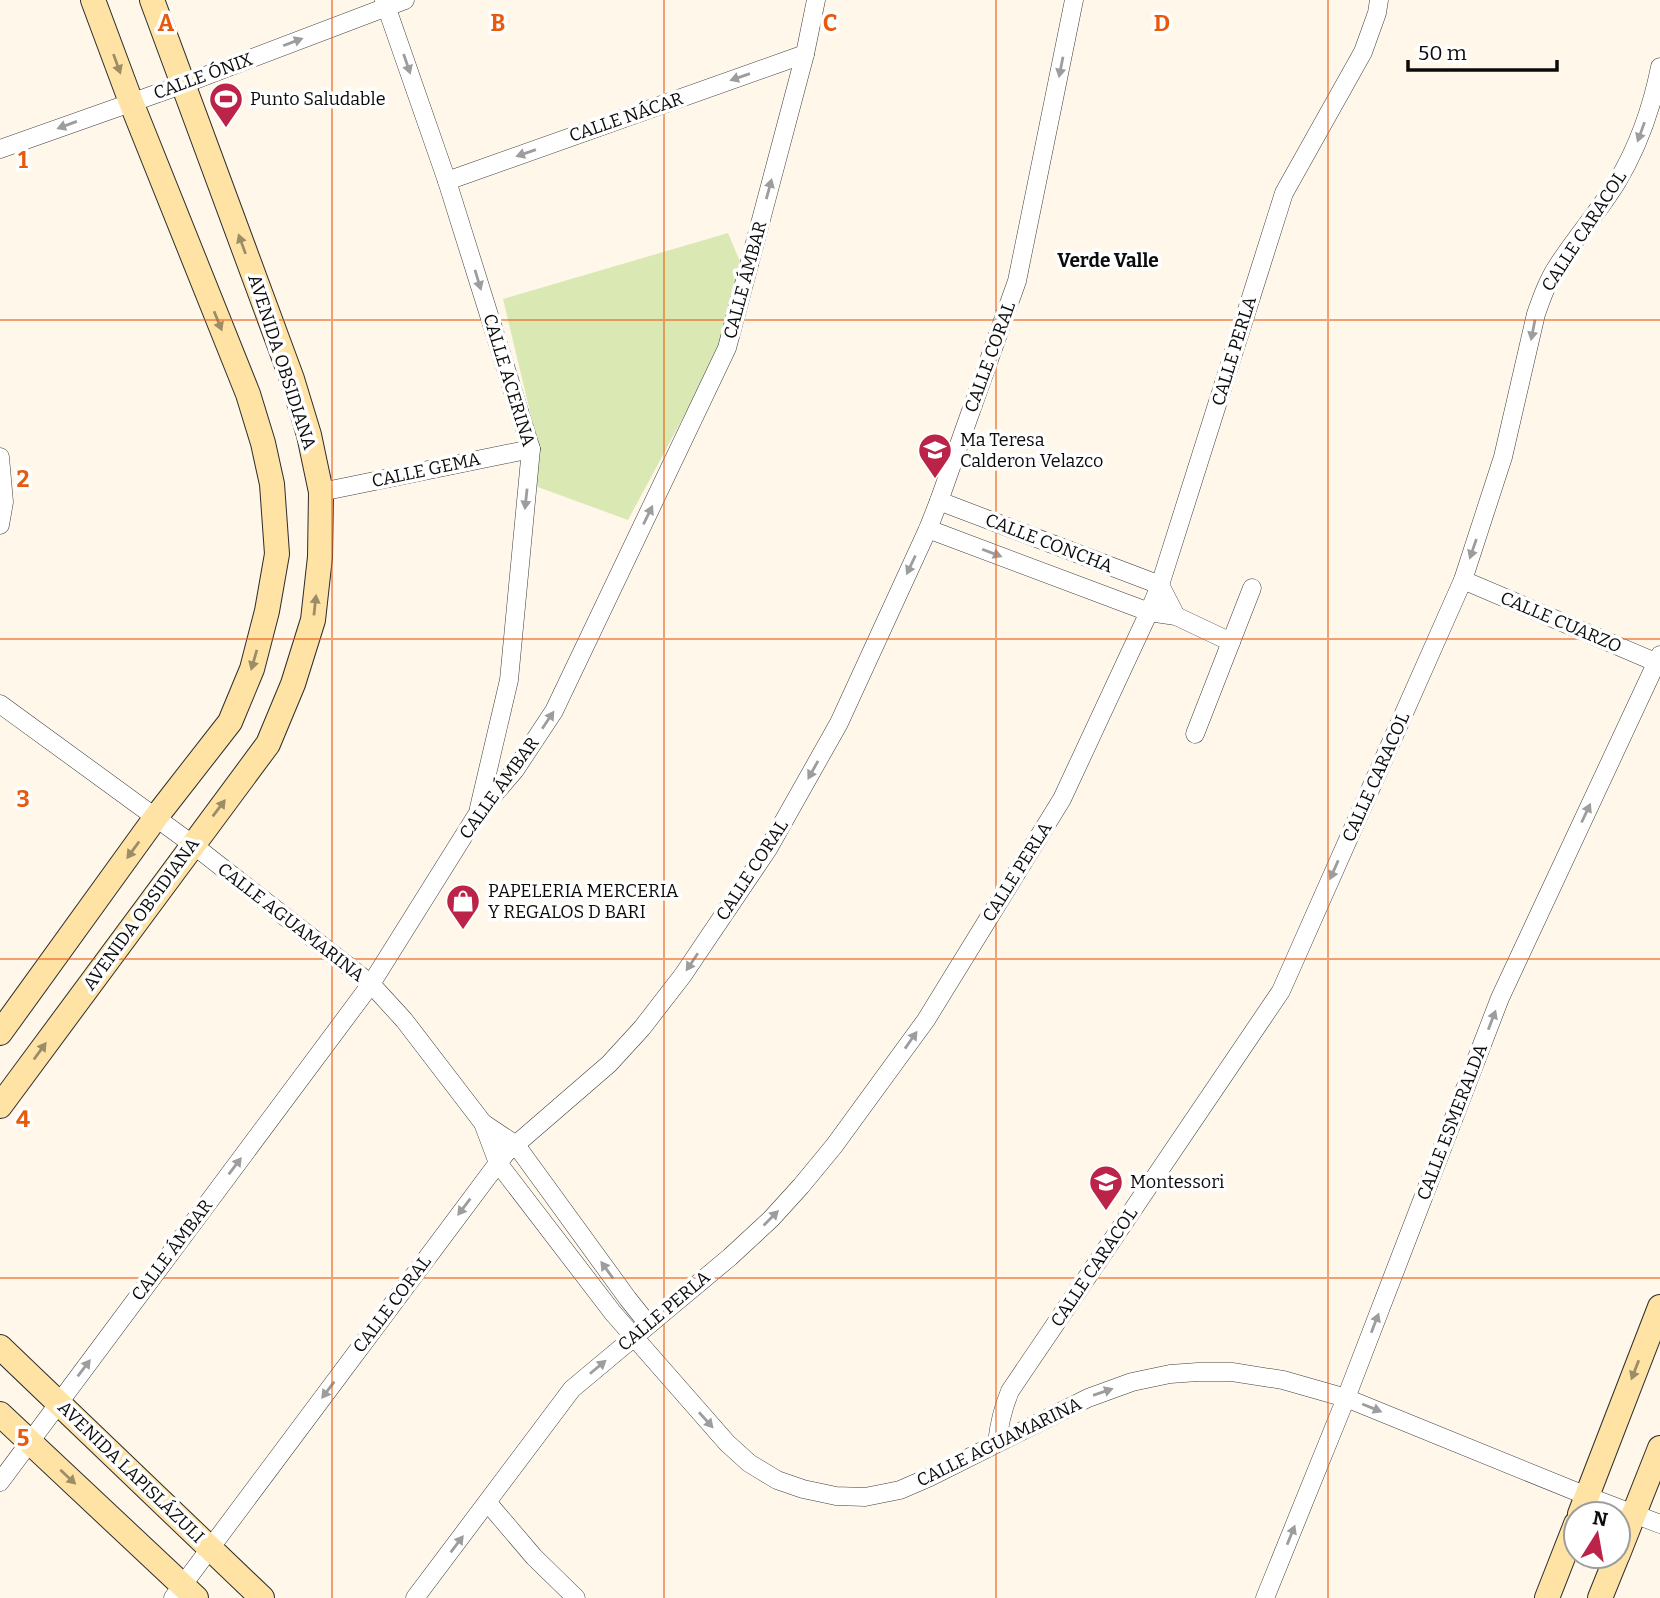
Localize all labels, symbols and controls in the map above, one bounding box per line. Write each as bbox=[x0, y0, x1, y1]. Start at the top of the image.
text: A bbox=[158, 9, 175, 37]
text: B bbox=[491, 9, 505, 37]
text: C bbox=[823, 9, 837, 37]
text: D bbox=[1154, 9, 1170, 37]
scale bar bbox=[1408, 28, 1557, 72]
one-way arrow bbox=[283, 37, 304, 48]
text: 50 m bbox=[1418, 40, 1467, 66]
street label: CALLE ÓNIX bbox=[150, 48, 256, 104]
one-way arrow bbox=[112, 53, 123, 74]
one-way arrow bbox=[402, 54, 413, 75]
one-way arrow bbox=[1056, 56, 1067, 78]
one-way arrow bbox=[730, 72, 751, 83]
sports icon: Punto Saludable bbox=[207, 80, 245, 129]
street label: CALLE NÁCAR bbox=[566, 87, 686, 147]
place label: Punto Saludable bbox=[250, 88, 386, 110]
one-way arrow bbox=[57, 120, 78, 131]
one-way arrow bbox=[1635, 122, 1646, 143]
text: 1 bbox=[18, 146, 28, 174]
one-way arrow bbox=[515, 148, 536, 159]
street label: CALLE CARACOL bbox=[1537, 166, 1631, 295]
one-way arrow bbox=[765, 178, 775, 199]
street label: CALLE ÁMBAR bbox=[719, 219, 771, 341]
one-way arrow bbox=[236, 233, 247, 254]
district label: Verde Valle bbox=[1057, 249, 1159, 272]
one-way arrow bbox=[474, 270, 484, 291]
street label: AVENIDA OBSIDIANA bbox=[243, 272, 321, 453]
street label: CALLE PERLA bbox=[1207, 293, 1261, 409]
street label: CALLE CORAL bbox=[960, 299, 1020, 415]
one-way arrow bbox=[213, 311, 224, 332]
street label: CALLE ACERINA bbox=[478, 311, 540, 449]
one-way arrow bbox=[1527, 319, 1538, 341]
place label: Ma Teresa Calderon Velazco bbox=[960, 429, 1103, 472]
school or university icon: Ma Teresa Calderon Velazco bbox=[916, 431, 954, 480]
street label: CALLE GEMA bbox=[370, 448, 483, 492]
text: 2 bbox=[17, 465, 30, 493]
one-way arrow bbox=[521, 489, 532, 511]
one-way arrow bbox=[642, 505, 654, 525]
street label: CALLE CONCHA bbox=[982, 509, 1116, 578]
one-way arrow bbox=[1467, 539, 1478, 560]
one-way arrow bbox=[981, 548, 1002, 559]
one-way arrow bbox=[906, 555, 917, 575]
street label: CALLE CUARZO bbox=[1497, 587, 1625, 657]
one-way arrow bbox=[309, 594, 320, 616]
one-way arrow bbox=[248, 649, 259, 671]
street label: CALLE CARACOL bbox=[1338, 709, 1414, 845]
one-way arrow bbox=[542, 710, 555, 729]
street label: CALLE ÁMBAR bbox=[455, 732, 544, 843]
one-way arrow bbox=[807, 760, 819, 779]
text: 3 bbox=[16, 785, 30, 813]
one-way arrow bbox=[212, 799, 226, 818]
one-way arrow bbox=[1581, 803, 1592, 823]
street label: CALLE CORAL bbox=[711, 815, 793, 925]
street label: CALLE PERLA bbox=[978, 818, 1057, 926]
street label: AVENIDA OBSIDIANA bbox=[78, 833, 204, 995]
one-way arrow bbox=[126, 841, 140, 859]
street label: CALLE AGUAMARINA bbox=[213, 858, 369, 986]
one-way arrow bbox=[1328, 860, 1339, 881]
place label: PAPELERIA MERCERIA Y REGALOS D BARI bbox=[488, 880, 679, 923]
shop icon: PAPELERIA MERCERIA Y REGALOS D BARI bbox=[444, 882, 482, 931]
one-way arrow bbox=[685, 953, 699, 971]
one-way arrow bbox=[1486, 1009, 1497, 1030]
one-way arrow bbox=[904, 1031, 918, 1049]
street label: CALLE ESMERALDA bbox=[1412, 1040, 1492, 1203]
one-way arrow bbox=[33, 1042, 47, 1060]
text: 4 bbox=[16, 1105, 30, 1133]
one-way arrow bbox=[227, 1157, 241, 1175]
school or university icon: Montessori bbox=[1087, 1163, 1125, 1212]
place label: Montessori bbox=[1130, 1171, 1224, 1193]
street label: CALLE ÁMBAR bbox=[127, 1195, 217, 1305]
one-way arrow bbox=[457, 1198, 472, 1216]
street label: CALLE CARACOL bbox=[1046, 1203, 1142, 1331]
one-way arrow bbox=[762, 1210, 779, 1227]
street label: CALLE CORAL bbox=[348, 1251, 436, 1357]
one-way arrow bbox=[600, 1261, 614, 1279]
street label: CALLE PERLA bbox=[613, 1266, 715, 1356]
one-way arrow bbox=[1370, 1313, 1381, 1334]
one-way arrow bbox=[77, 1358, 91, 1377]
one-way arrow bbox=[589, 1359, 607, 1375]
one-way arrow bbox=[1630, 1360, 1641, 1381]
one-way arrow bbox=[321, 1380, 335, 1399]
one-way arrow bbox=[1092, 1387, 1113, 1398]
street label: CALLE AGUAMARINA bbox=[913, 1392, 1085, 1491]
street label: AVENIDA LAPISLÁZULI bbox=[53, 1396, 209, 1548]
one-way arrow bbox=[1361, 1403, 1382, 1414]
one-way arrow bbox=[698, 1411, 714, 1428]
text: 5 bbox=[17, 1424, 29, 1452]
one-way arrow bbox=[59, 1469, 76, 1485]
north arrow bbox=[1562, 1500, 1632, 1570]
text: N bbox=[1591, 1506, 1610, 1532]
one-way arrow bbox=[1285, 1524, 1296, 1545]
one-way arrow bbox=[449, 1535, 463, 1553]

